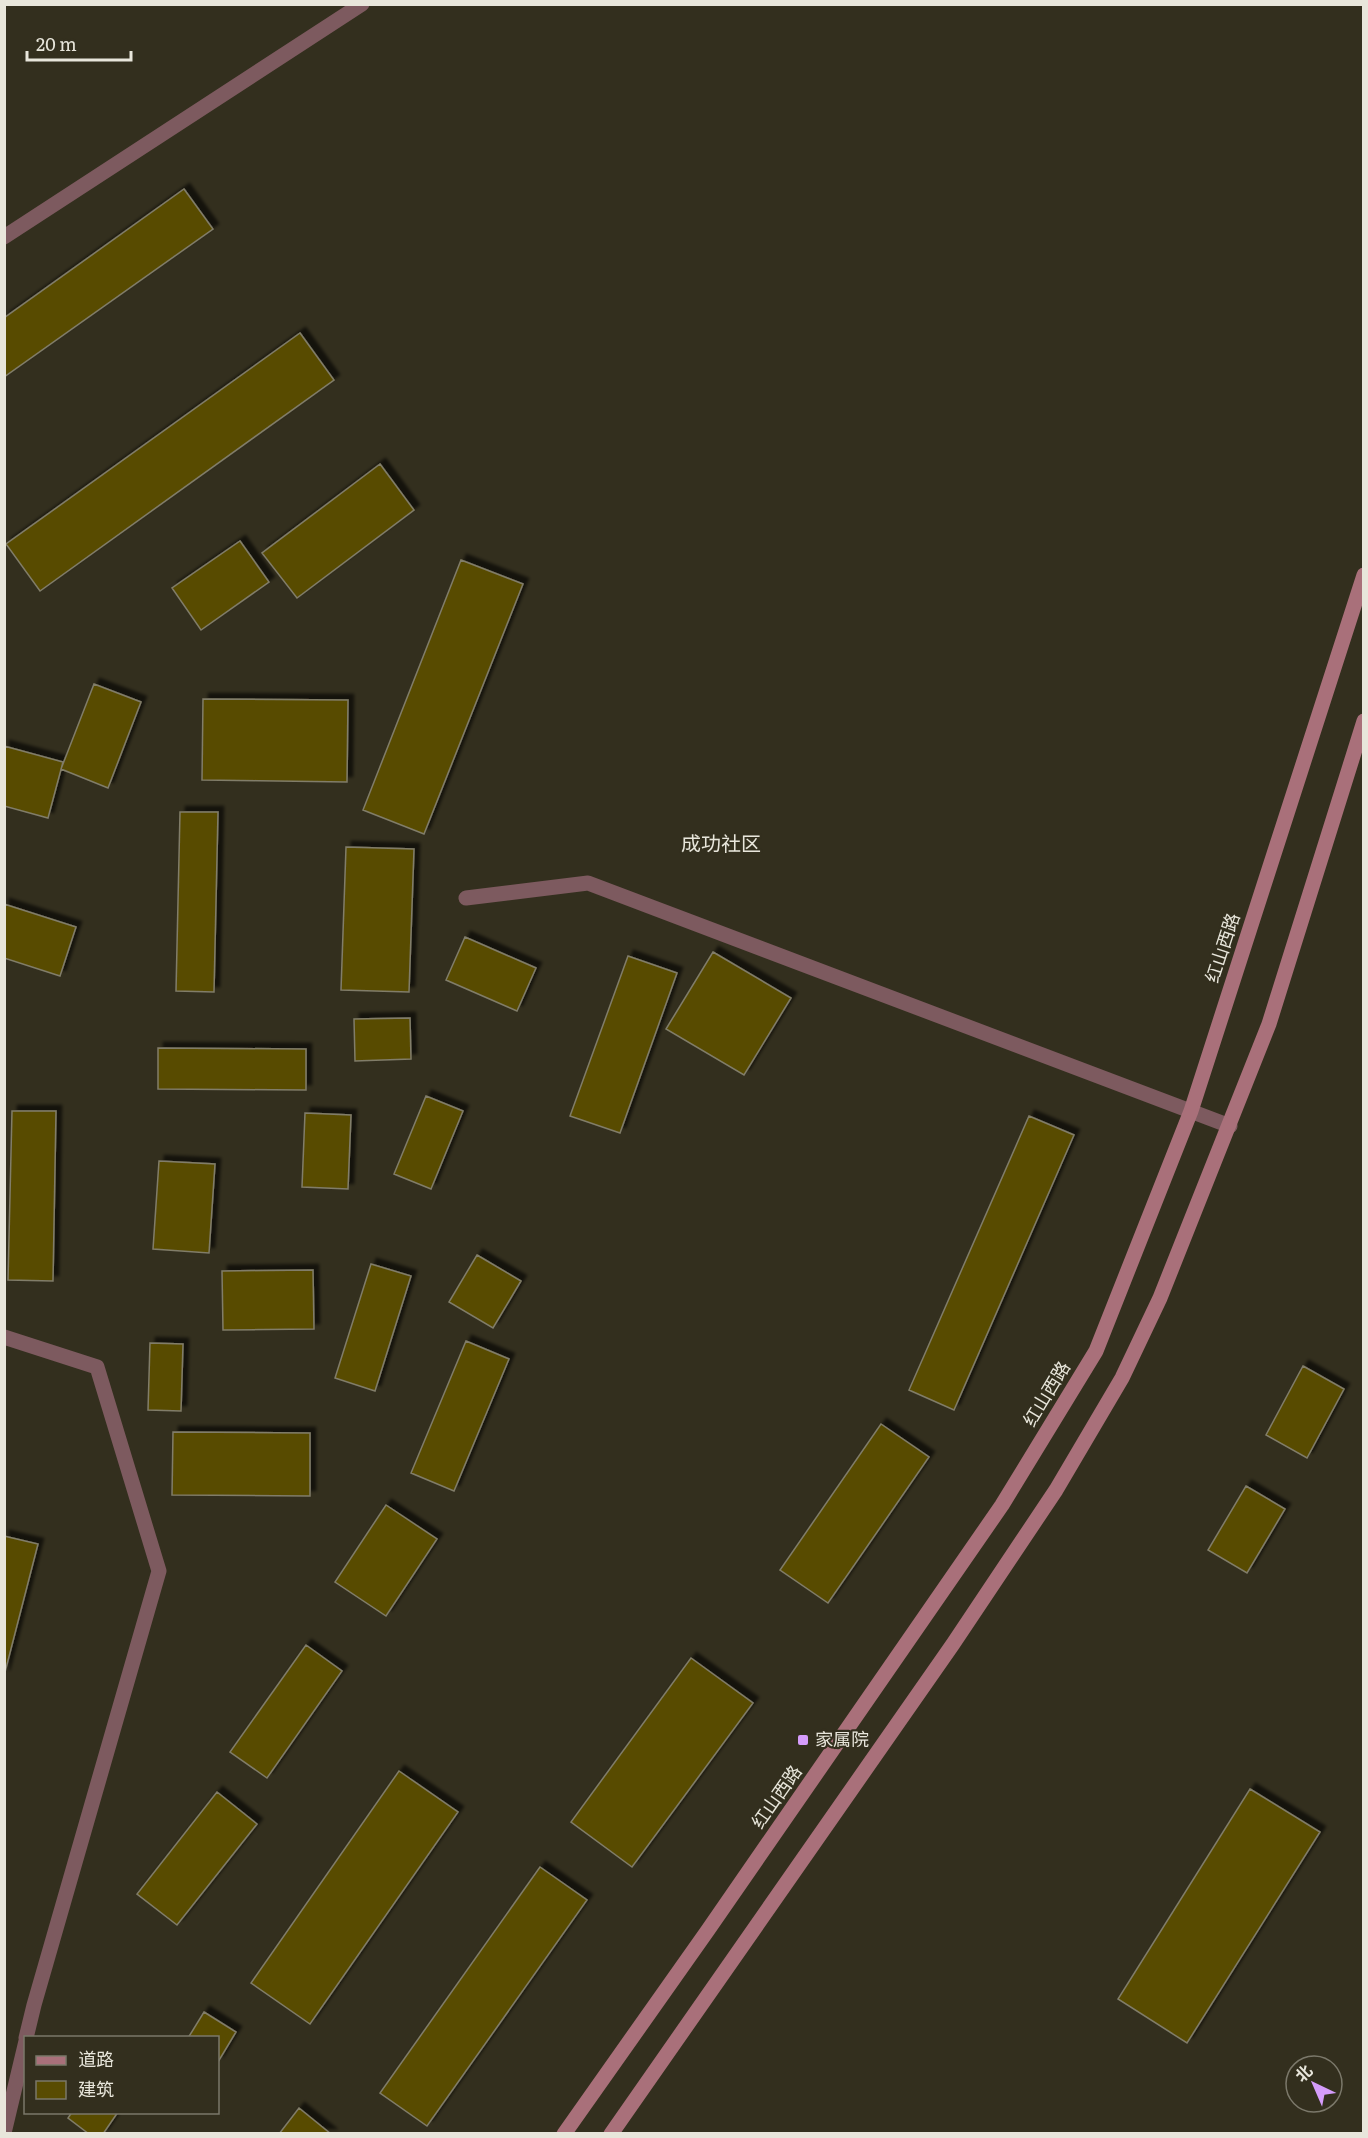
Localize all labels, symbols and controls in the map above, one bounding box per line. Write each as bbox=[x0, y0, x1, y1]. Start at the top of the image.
scale bar bbox=[27, 24, 130, 62]
text: 20 m bbox=[36, 30, 77, 57]
district label: 成功社区 bbox=[681, 827, 761, 857]
street label: 红山西路 bbox=[1198, 909, 1246, 986]
street label: 红山西路 bbox=[1016, 1355, 1076, 1431]
place label: 家属院 bbox=[815, 1725, 869, 1752]
marker: 家属院 bbox=[796, 1733, 810, 1747]
street label: 红山西路 bbox=[744, 1759, 807, 1833]
legend bbox=[24, 2036, 219, 2114]
text: 道路 bbox=[78, 2045, 114, 2072]
north arrow bbox=[1284, 2054, 1344, 2114]
text: 北 bbox=[1289, 2058, 1317, 2087]
text: 建筑 bbox=[78, 2075, 114, 2102]

